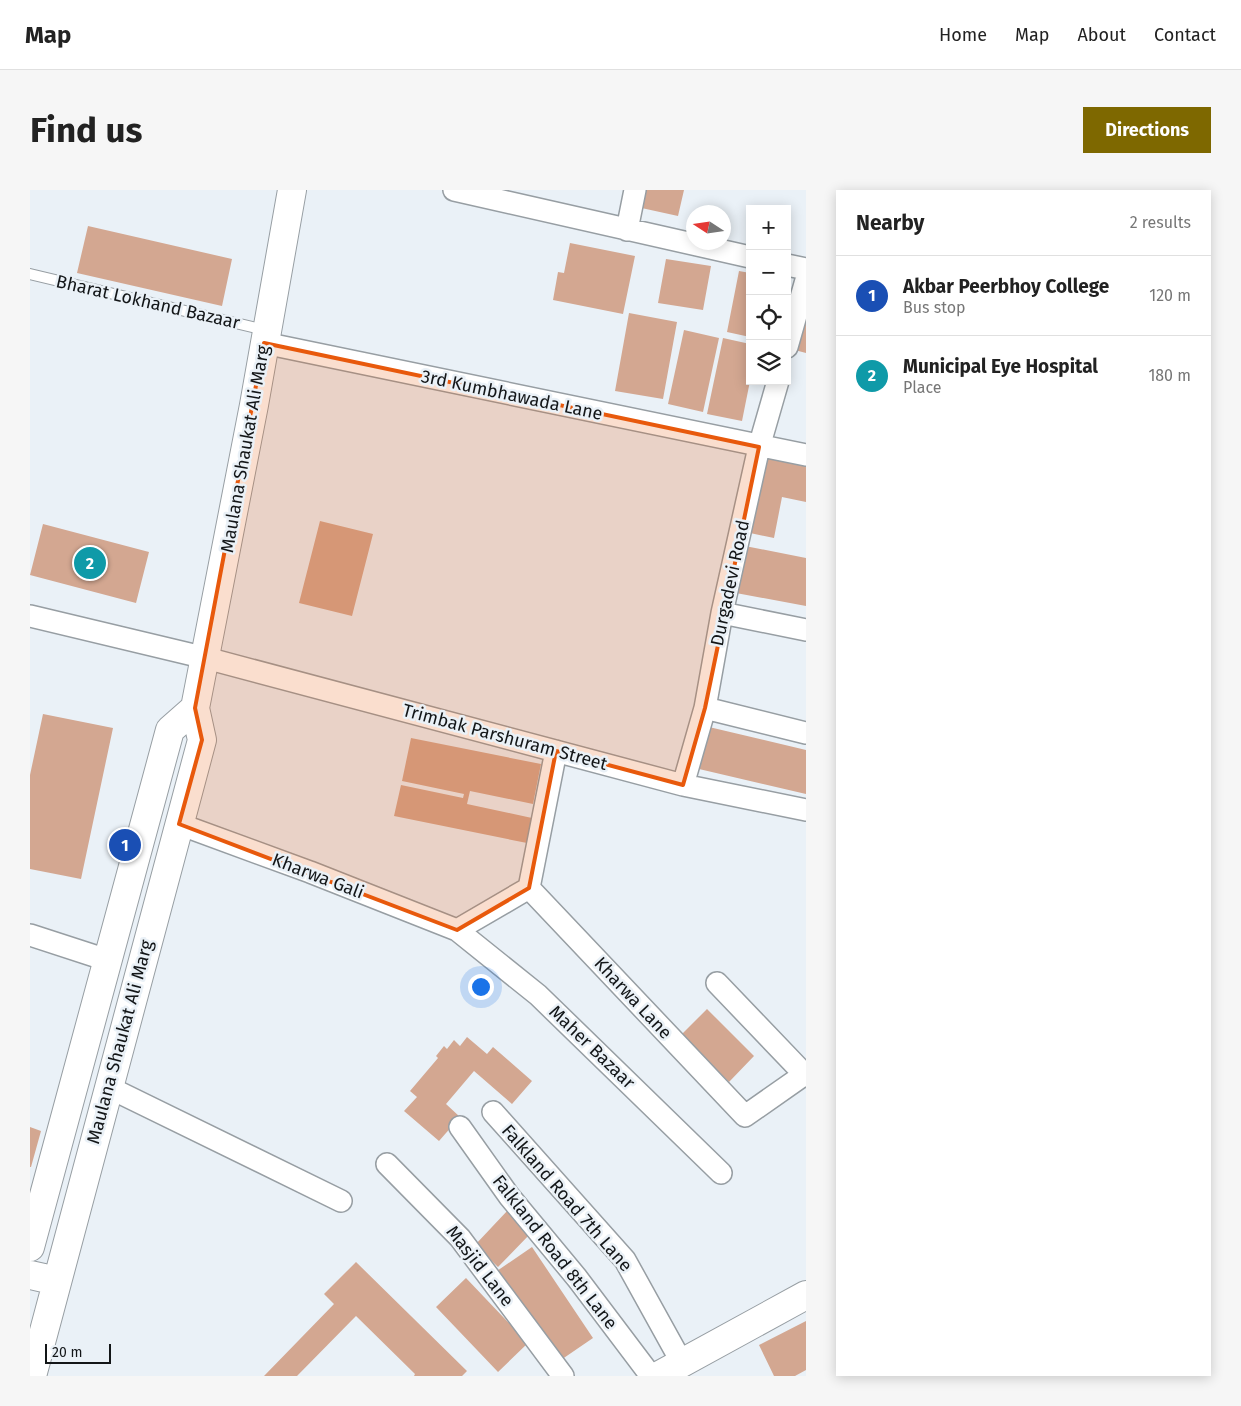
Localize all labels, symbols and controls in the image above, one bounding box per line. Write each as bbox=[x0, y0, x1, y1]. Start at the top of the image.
text: Map bbox=[25, 21, 71, 49]
text: Home bbox=[939, 24, 987, 46]
text: Map bbox=[1015, 24, 1049, 46]
text: About bbox=[1077, 24, 1126, 46]
text: Contact bbox=[1154, 24, 1216, 46]
button: Directions bbox=[1083, 107, 1211, 153]
text: Find us bbox=[30, 109, 142, 151]
north arrow bbox=[686, 205, 731, 250]
map controls bbox=[746, 205, 791, 385]
button: + bbox=[746, 205, 791, 250]
text: Nearby bbox=[856, 210, 924, 236]
text: 2 results bbox=[1130, 213, 1191, 232]
button: − bbox=[746, 250, 791, 295]
street label: Bharat Lokhand Bazaar bbox=[54, 270, 242, 334]
text: Akbar Peerbhoy College bbox=[903, 275, 1109, 298]
text: 1 bbox=[868, 286, 876, 305]
text: 120 m bbox=[1149, 286, 1191, 305]
button: locate bbox=[746, 295, 791, 340]
text: Bus stop bbox=[903, 298, 966, 317]
button: layers bbox=[746, 340, 791, 385]
street label: Maulana Shaukat Ali Marg bbox=[216, 343, 274, 554]
text: Municipal Eye Hospital bbox=[903, 355, 1098, 378]
street label: 3rd Kumbhawada Lane bbox=[419, 365, 605, 425]
text: 2 bbox=[868, 366, 876, 385]
text: 180 m bbox=[1148, 366, 1191, 385]
text: Place bbox=[903, 378, 942, 397]
street label: Durgadevi Road bbox=[706, 518, 754, 648]
pin: 2 bbox=[74, 544, 106, 582]
street label: Trimbak Parshuram Street bbox=[400, 699, 610, 775]
pin: 1 bbox=[109, 826, 141, 864]
street label: Kharwa Gali bbox=[269, 848, 367, 904]
street label: Maulana Shaukat Ali Marg bbox=[82, 937, 158, 1146]
street label: Kharwa Lane bbox=[589, 952, 677, 1044]
your location bbox=[468, 974, 494, 1000]
street label: Maher Bazaar bbox=[545, 1001, 639, 1093]
street label: Falkland Road 7th Lane bbox=[497, 1120, 637, 1276]
street label: Falkland Road 8th Lane bbox=[488, 1170, 622, 1334]
street label: Masjid Lane bbox=[442, 1221, 518, 1311]
scale bar bbox=[45, 1341, 111, 1364]
text: 20 m bbox=[52, 1344, 82, 1361]

